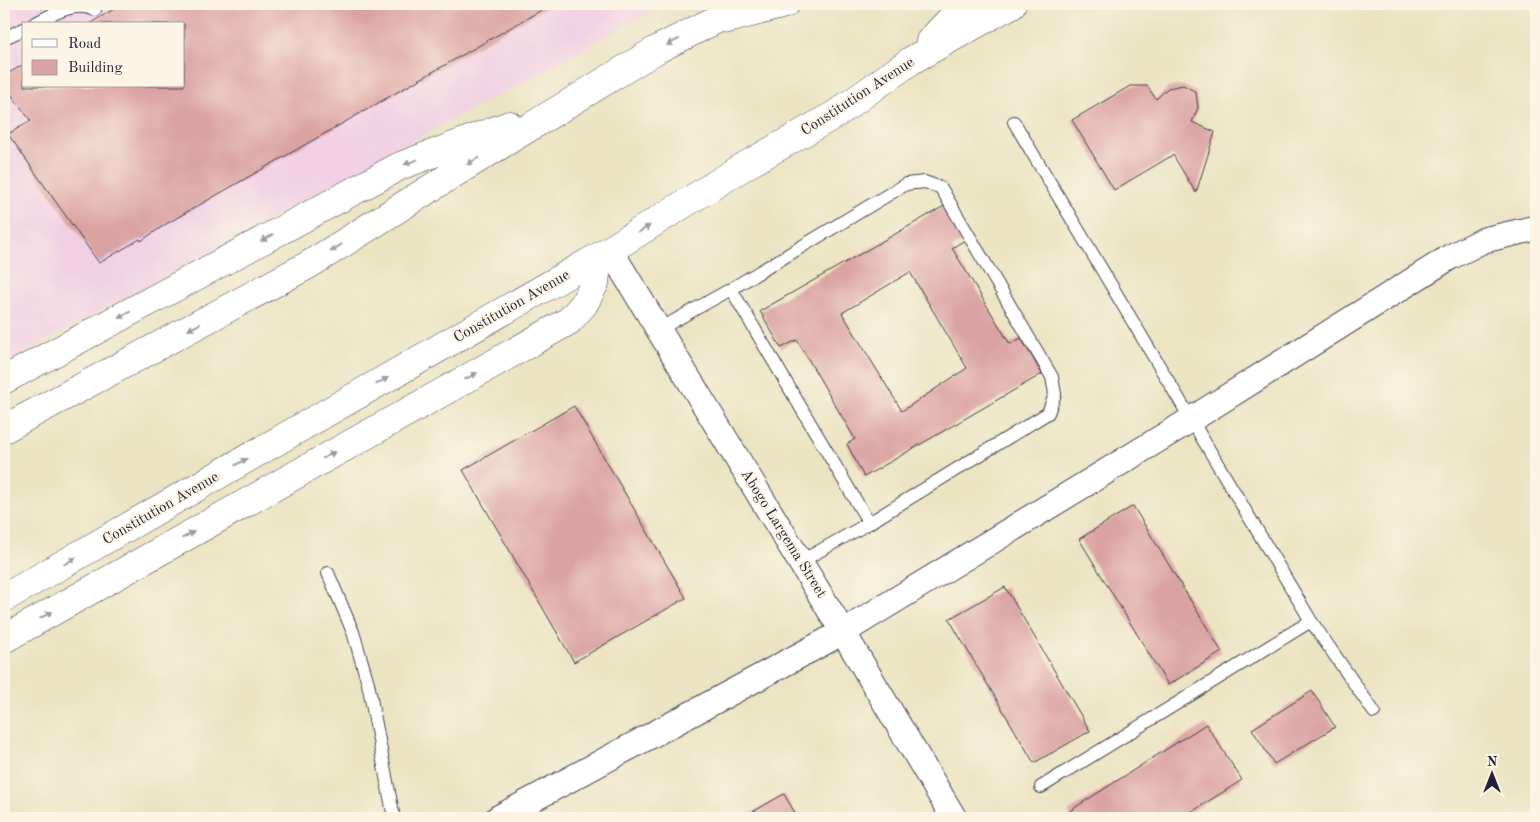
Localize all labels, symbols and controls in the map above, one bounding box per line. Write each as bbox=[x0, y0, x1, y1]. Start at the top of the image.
legend bbox=[22, 22, 185, 88]
text: Road bbox=[68, 37, 102, 52]
one-way arrow bbox=[665, 38, 680, 46]
street label: Constitution Avenue bbox=[799, 55, 917, 139]
text: Building bbox=[68, 61, 123, 76]
one-way arrow bbox=[467, 157, 480, 166]
one-way arrow bbox=[403, 159, 418, 166]
one-way arrow bbox=[637, 225, 650, 234]
one-way arrow bbox=[260, 234, 274, 242]
one-way arrow bbox=[329, 243, 342, 252]
street label: Constitution Avenue bbox=[451, 268, 573, 346]
one-way arrow bbox=[117, 311, 131, 319]
one-way arrow bbox=[187, 323, 201, 331]
one-way arrow bbox=[464, 371, 478, 380]
one-way arrow bbox=[376, 377, 389, 386]
one-way arrow bbox=[323, 451, 336, 460]
one-way arrow bbox=[235, 458, 248, 467]
street label: Abogo Largema Street bbox=[737, 467, 829, 601]
street label: Constitution Avenue bbox=[100, 470, 222, 548]
one-way arrow bbox=[180, 531, 195, 539]
one-way arrow bbox=[63, 557, 78, 565]
one-way arrow bbox=[40, 610, 53, 619]
north arrow bbox=[1468, 750, 1518, 800]
text: N bbox=[1487, 755, 1498, 769]

